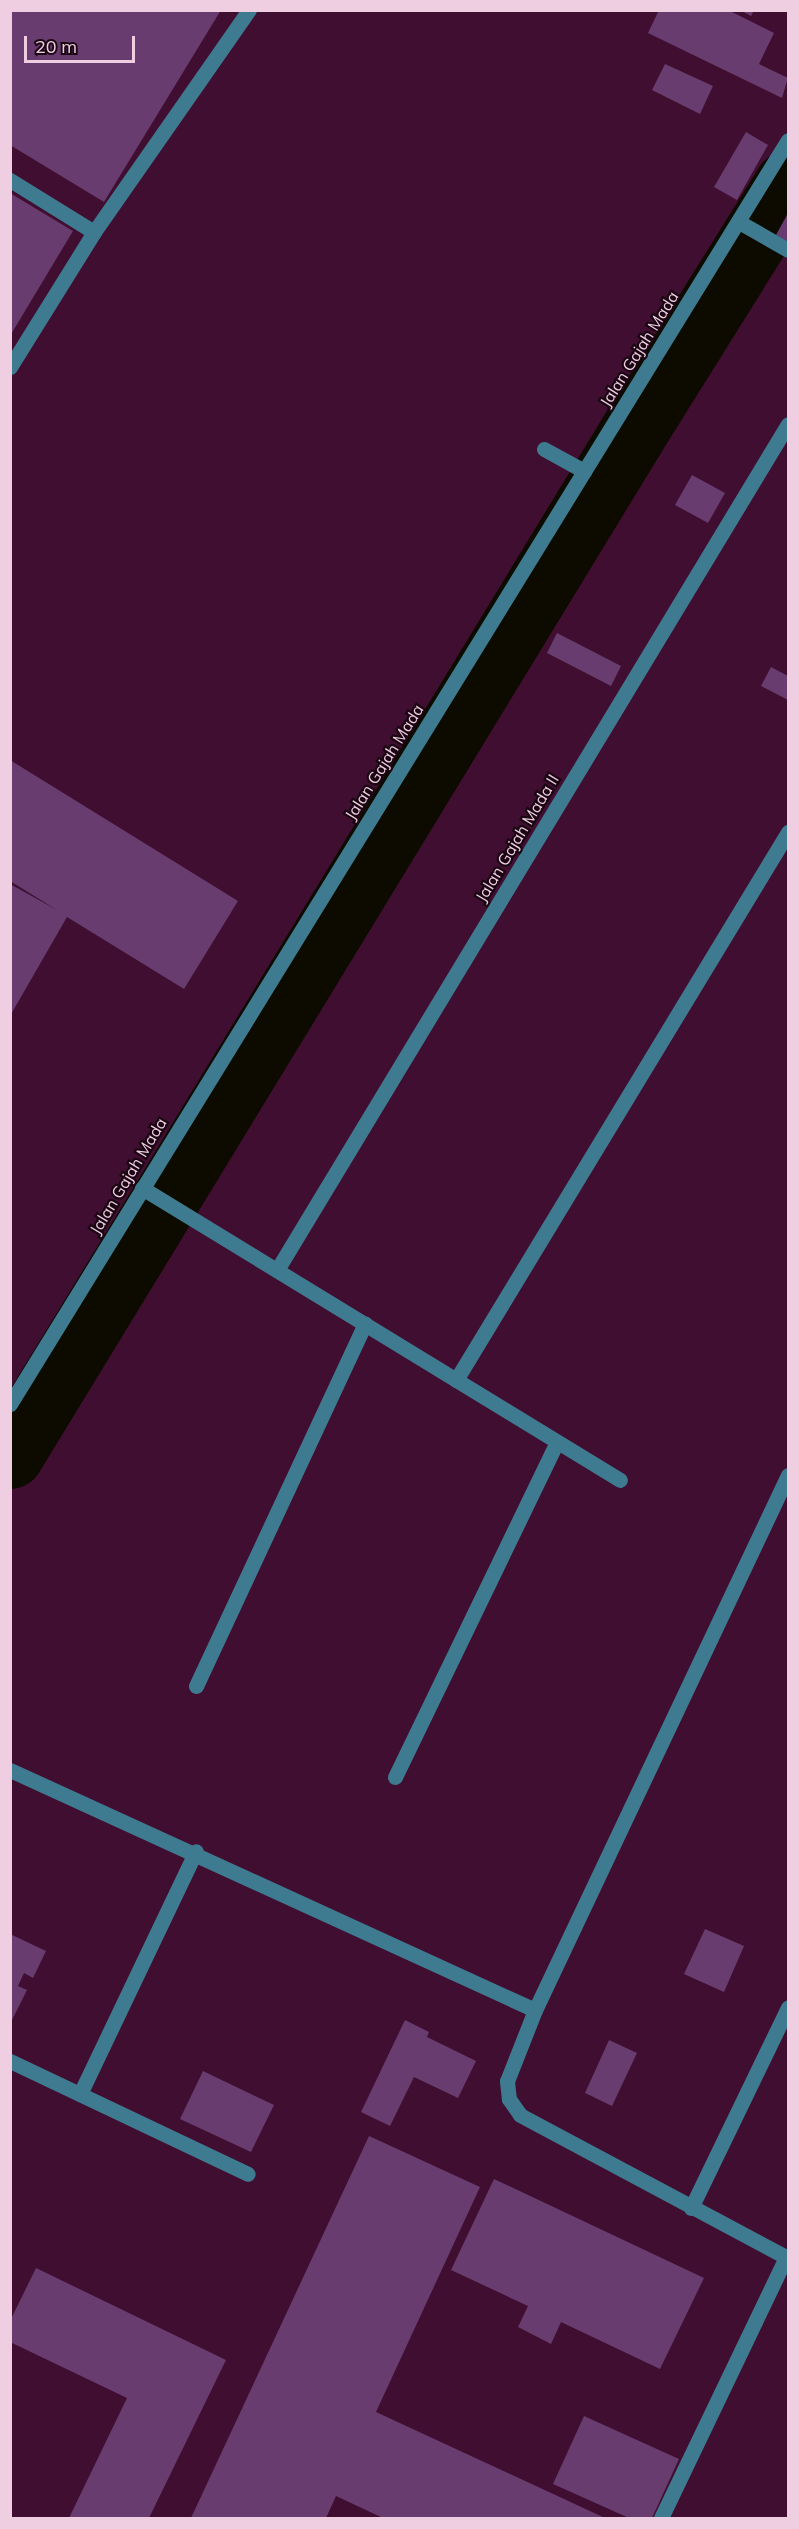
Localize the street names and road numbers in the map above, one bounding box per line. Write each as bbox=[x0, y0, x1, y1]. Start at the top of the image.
street label: Jalan Gajah Mada bbox=[596, 288, 682, 410]
street label: Jalan Gajah Mada bbox=[341, 701, 427, 823]
street label: Jalan Gajah Mada II bbox=[471, 771, 563, 905]
street label: Jalan Gajah Mada bbox=[86, 1114, 170, 1238]

